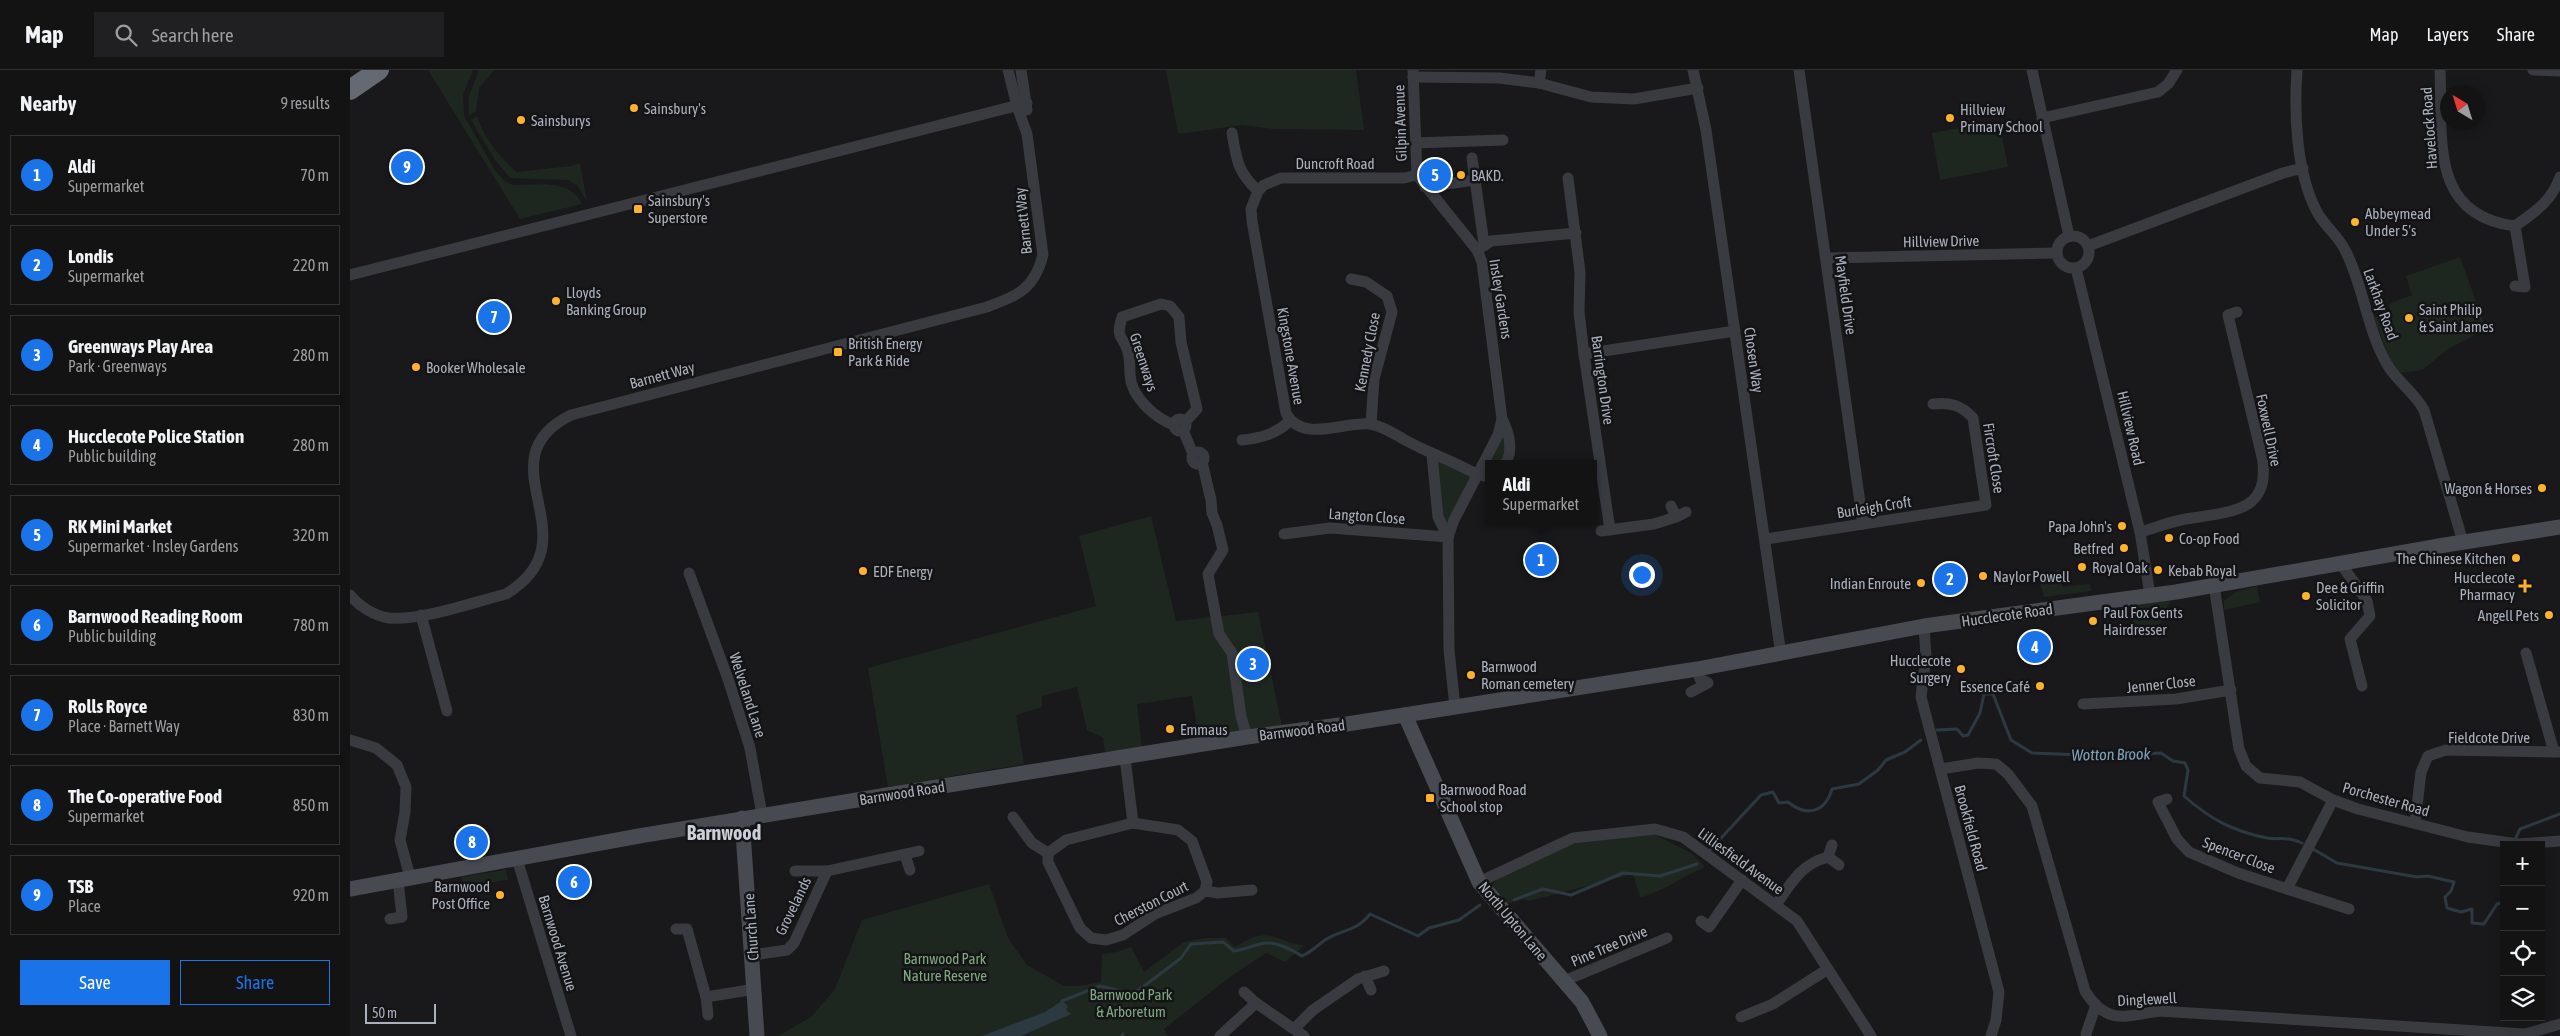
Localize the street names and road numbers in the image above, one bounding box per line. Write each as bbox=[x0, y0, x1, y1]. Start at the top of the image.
street label: Gilpin Avenue bbox=[1390, 84, 1410, 162]
street label: Havelock Road bbox=[2418, 86, 2440, 170]
street label: Duncroft Road bbox=[1295, 155, 1375, 172]
street label: Barnett Way bbox=[1011, 187, 1035, 255]
street label: Hillview Drive bbox=[1903, 232, 1980, 250]
street label: Mayfield Drive bbox=[1832, 254, 1860, 336]
street label: Insley Gardens bbox=[1486, 258, 1516, 340]
street label: Larkhay Road bbox=[2360, 266, 2402, 342]
street label: Kingstone Avenue bbox=[1274, 306, 1308, 406]
street label: Kennedy Close bbox=[1351, 311, 1383, 393]
street label: Chosen Way bbox=[1741, 326, 1767, 394]
street label: Greenways bbox=[1127, 331, 1161, 393]
street label: Barrington Drive bbox=[1588, 334, 1618, 426]
street label: Barnett Way bbox=[628, 358, 696, 392]
street label: Hillview Road bbox=[2114, 389, 2148, 467]
street label: Foxwell Drive bbox=[2253, 392, 2285, 468]
street label: Fircroft Close bbox=[1980, 422, 2008, 495]
street label: Burleigh Croft bbox=[1835, 493, 1913, 521]
street label: Langton Close bbox=[1328, 505, 1406, 527]
street label: Hucclecote Road bbox=[1960, 600, 2054, 630]
street label: Welveland Lane bbox=[726, 650, 770, 740]
street label: Jenner Close bbox=[2126, 672, 2196, 696]
street label: Barnwood Road bbox=[1258, 716, 1346, 744]
street label: Fieldcote Drive bbox=[2448, 729, 2530, 746]
street label: Barnwood Road bbox=[858, 778, 946, 808]
street label: Porchester Road bbox=[2341, 778, 2431, 820]
street label: Brookfield Road bbox=[1951, 783, 1991, 873]
street label: Lilliesfield Avenue bbox=[1695, 824, 1787, 898]
street label: Spencer Close bbox=[2200, 833, 2278, 877]
street label: Grovelands bbox=[772, 874, 814, 938]
street label: Cherston Court bbox=[1111, 877, 1191, 929]
street label: North Upton Lane bbox=[1475, 878, 1551, 964]
street label: Barnwood Avenue bbox=[535, 893, 581, 993]
street label: Church Lane bbox=[740, 893, 762, 961]
street label: Pine Tree Drive bbox=[1568, 922, 1650, 970]
street label: Dinglewell bbox=[2117, 989, 2177, 1009]

